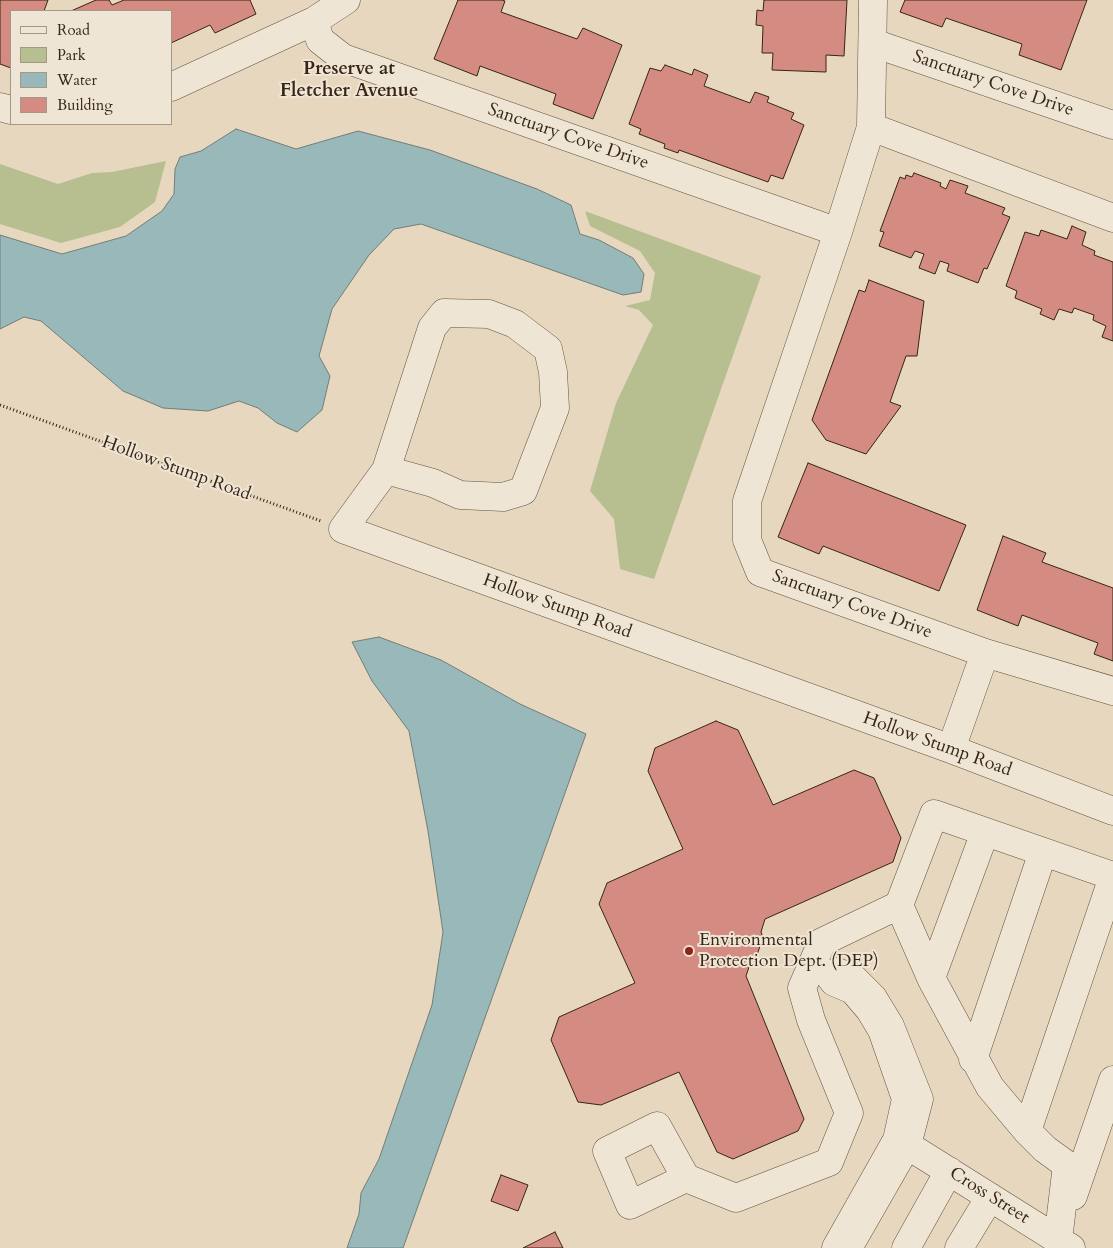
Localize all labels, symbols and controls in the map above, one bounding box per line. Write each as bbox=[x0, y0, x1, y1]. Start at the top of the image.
legend bbox=[10, 10, 172, 125]
text: Road bbox=[57, 20, 90, 40]
text: Park bbox=[57, 45, 86, 65]
street label: Sanctuary Cove Drive bbox=[910, 46, 1076, 122]
district label: Preserve at Fletcher Avenue bbox=[280, 59, 418, 103]
text: Water bbox=[57, 70, 97, 90]
text: Building bbox=[57, 95, 113, 115]
street label: Sanctuary Cove Drive bbox=[485, 99, 651, 175]
street label: Hollow Stump Road bbox=[99, 432, 253, 506]
street label: Sanctuary Cove Drive bbox=[769, 566, 935, 644]
street label: Hollow Stump Road bbox=[480, 570, 634, 644]
street label: Hollow Stump Road bbox=[860, 708, 1014, 782]
place label: Environmental Protection Dept. (DEP) bbox=[699, 930, 879, 972]
marker: Environmental Protection Dept. (DEP) bbox=[683, 945, 695, 957]
street label: Cross Street bbox=[945, 1163, 1033, 1229]

